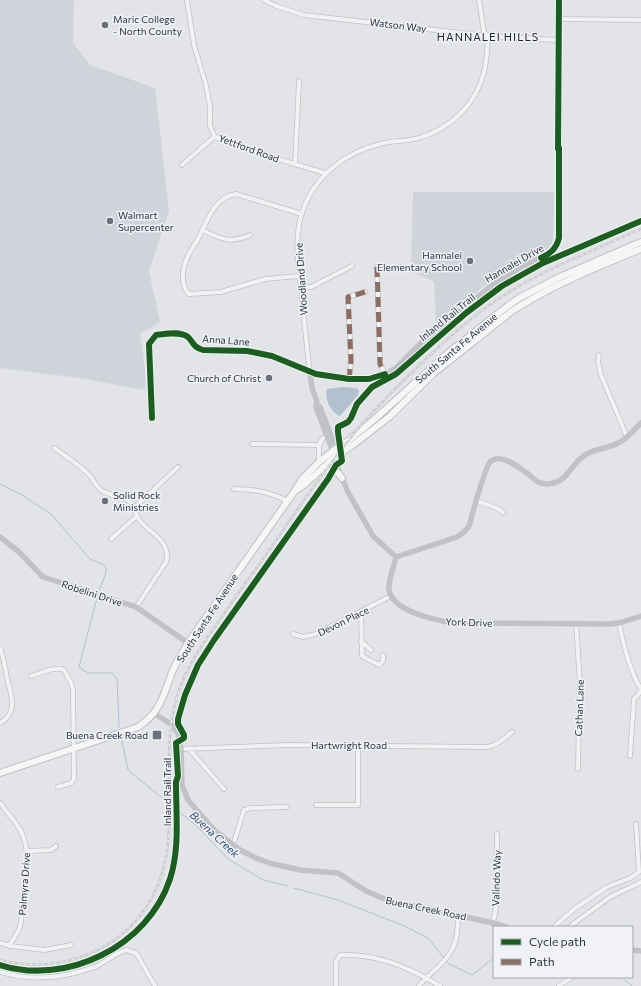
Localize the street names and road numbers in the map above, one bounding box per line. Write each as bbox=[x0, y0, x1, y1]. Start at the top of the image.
street label: Watson Way bbox=[369, 16, 427, 34]
street label: Yettford Road bbox=[217, 131, 281, 165]
street label: Hannalei Drive bbox=[482, 241, 546, 285]
street label: Woodland Drive bbox=[292, 242, 310, 316]
street label: Inland Rail Trail bbox=[417, 291, 477, 343]
street label: South Santa Fe Avenue bbox=[413, 310, 499, 386]
street label: Anna Lane bbox=[202, 332, 250, 348]
street label: South Santa Fe Avenue bbox=[174, 571, 240, 665]
street label: Robelini Drive bbox=[60, 578, 124, 608]
street label: Devon Place bbox=[315, 603, 371, 639]
street label: York Drive bbox=[445, 615, 493, 629]
street label: Cathan Lane bbox=[572, 679, 586, 737]
street label: Hartwright Road bbox=[311, 739, 387, 751]
street label: Inland Rail Trail bbox=[161, 758, 173, 826]
street label: Valindo Way bbox=[489, 850, 503, 906]
street label: Palmyra Drive bbox=[16, 852, 32, 916]
street label: Buena Creek Road bbox=[385, 894, 468, 922]

